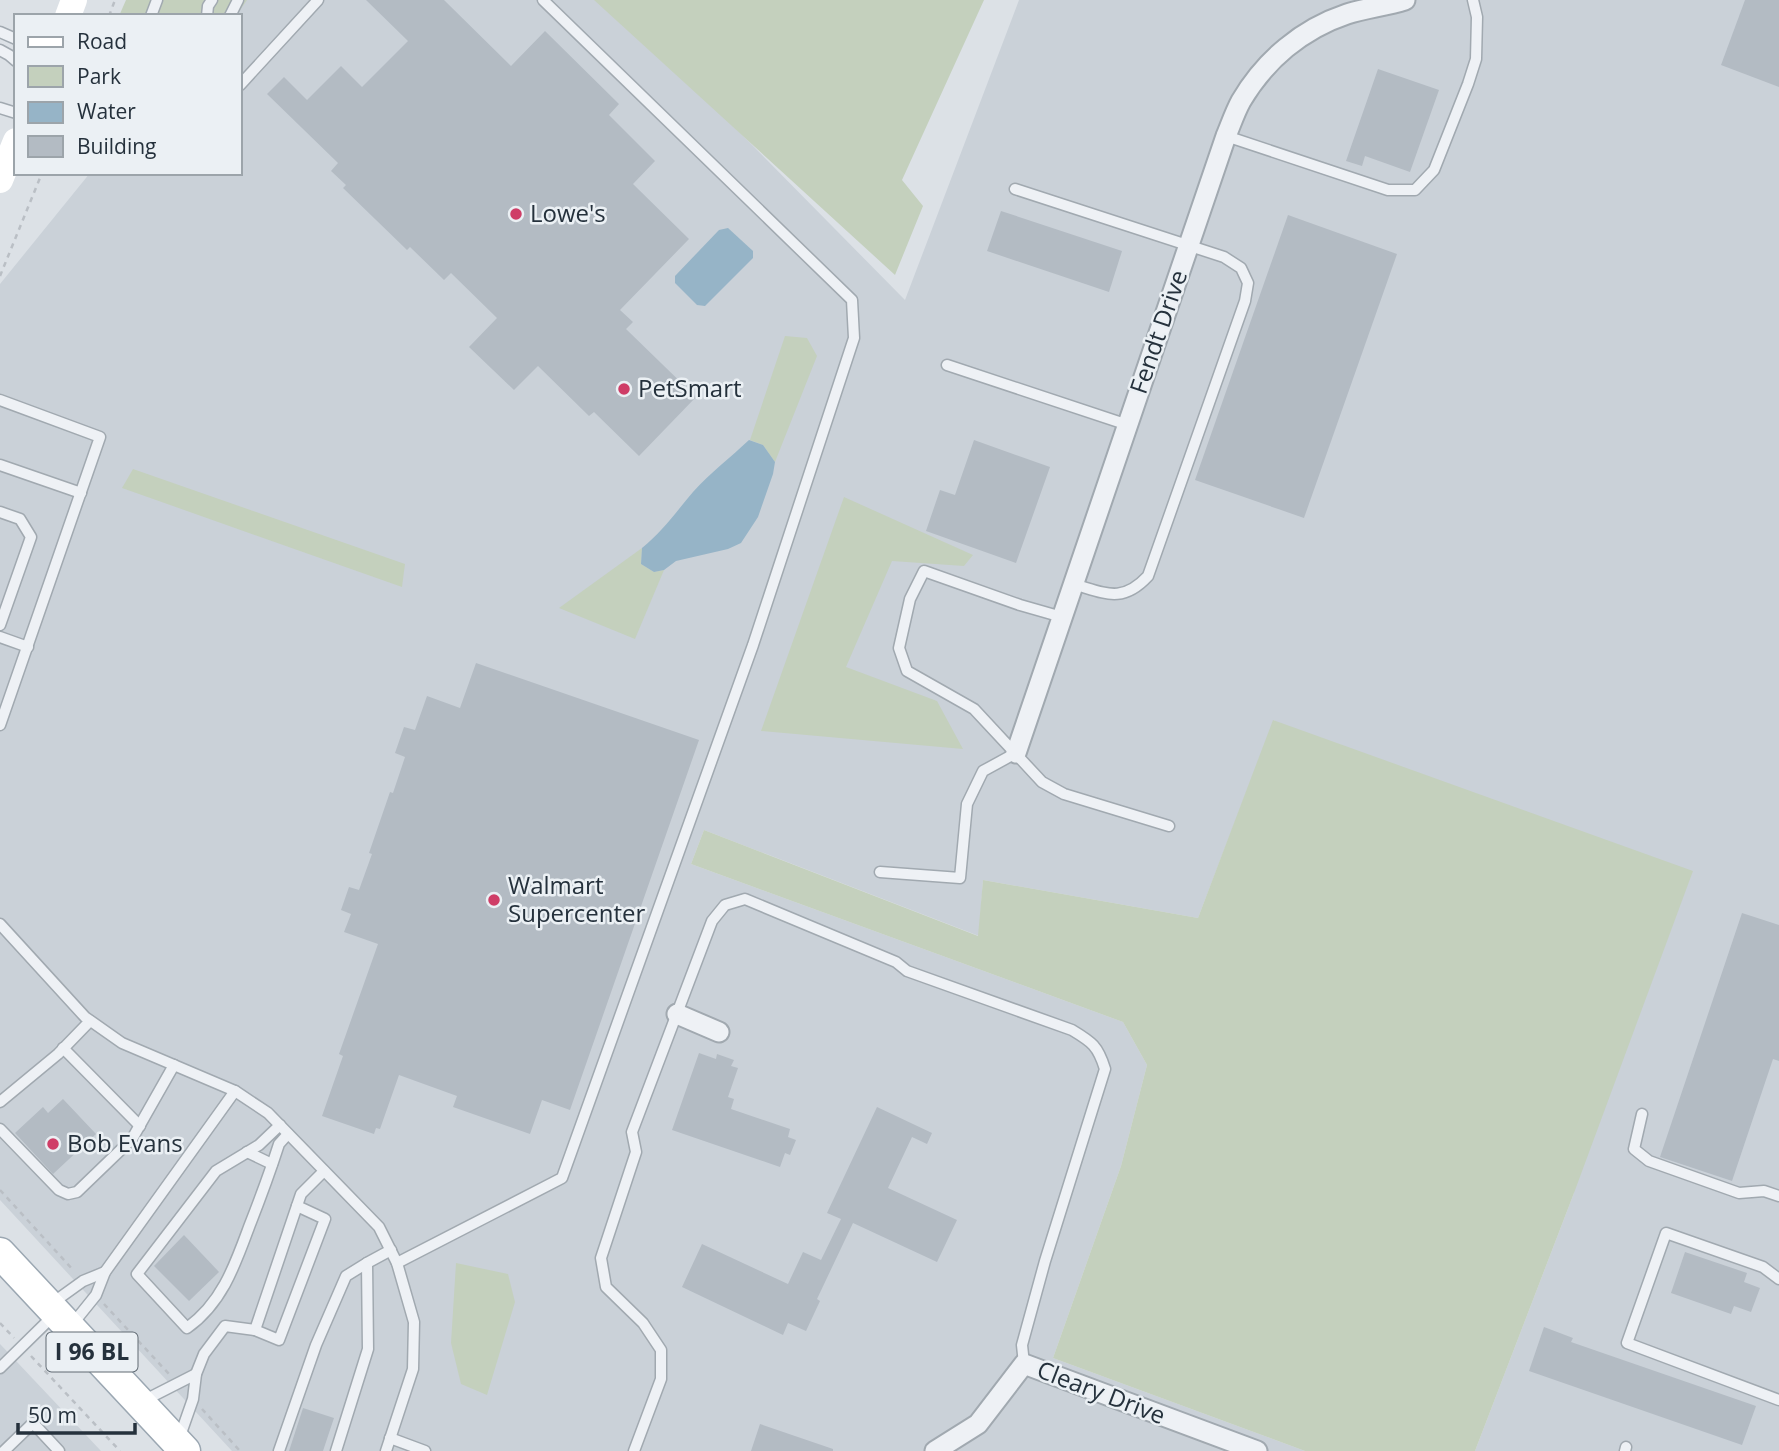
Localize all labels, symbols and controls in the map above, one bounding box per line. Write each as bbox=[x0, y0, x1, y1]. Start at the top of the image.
legend bbox=[14, 14, 242, 175]
text: Road bbox=[77, 27, 127, 55]
text: Park bbox=[77, 62, 121, 90]
text: Water bbox=[77, 97, 136, 125]
text: Building bbox=[77, 132, 156, 160]
place label: Lowe's bbox=[530, 196, 606, 229]
marker: Lowe's bbox=[508, 206, 524, 222]
street label: Fendt Drive bbox=[1121, 265, 1194, 398]
place label: PetSmart bbox=[638, 371, 742, 404]
marker: PetSmart bbox=[616, 381, 632, 397]
place label: Walmart Supercenter bbox=[508, 868, 646, 929]
marker: Walmart Supercenter bbox=[486, 892, 502, 908]
place label: Bob Evans bbox=[67, 1126, 183, 1159]
marker: Bob Evans bbox=[45, 1136, 61, 1152]
road number: I 96 BL bbox=[46, 1332, 138, 1372]
street label: Cleary Drive bbox=[1033, 1352, 1170, 1431]
scale bar bbox=[18, 1392, 135, 1436]
text: 50 m bbox=[28, 1401, 77, 1429]

